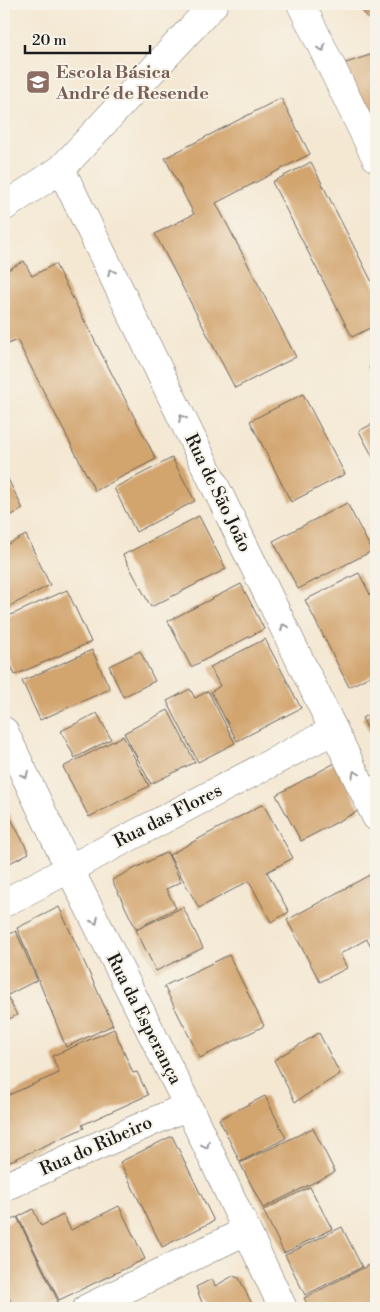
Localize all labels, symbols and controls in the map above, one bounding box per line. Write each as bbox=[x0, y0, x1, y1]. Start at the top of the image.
scale bar bbox=[25, 22, 150, 54]
text: 20 m bbox=[32, 31, 67, 50]
one-way arrow bbox=[316, 42, 326, 51]
place label: Escola Básica André de Resende bbox=[55, 61, 209, 105]
school or university icon: Escola Básica André de Resende bbox=[25, 69, 51, 95]
one-way arrow bbox=[107, 268, 117, 277]
one-way arrow bbox=[178, 415, 188, 424]
street label: Rua de São João bbox=[179, 430, 257, 556]
one-way arrow bbox=[280, 624, 290, 633]
one-way arrow bbox=[18, 769, 28, 778]
one-way arrow bbox=[351, 770, 361, 779]
street label: Rua das Flores bbox=[110, 779, 226, 853]
one-way arrow bbox=[89, 916, 99, 925]
street label: Rua da Esperança bbox=[101, 950, 187, 1089]
street label: Rua do Ribeiro bbox=[36, 1111, 156, 1181]
one-way arrow bbox=[200, 1140, 210, 1149]

